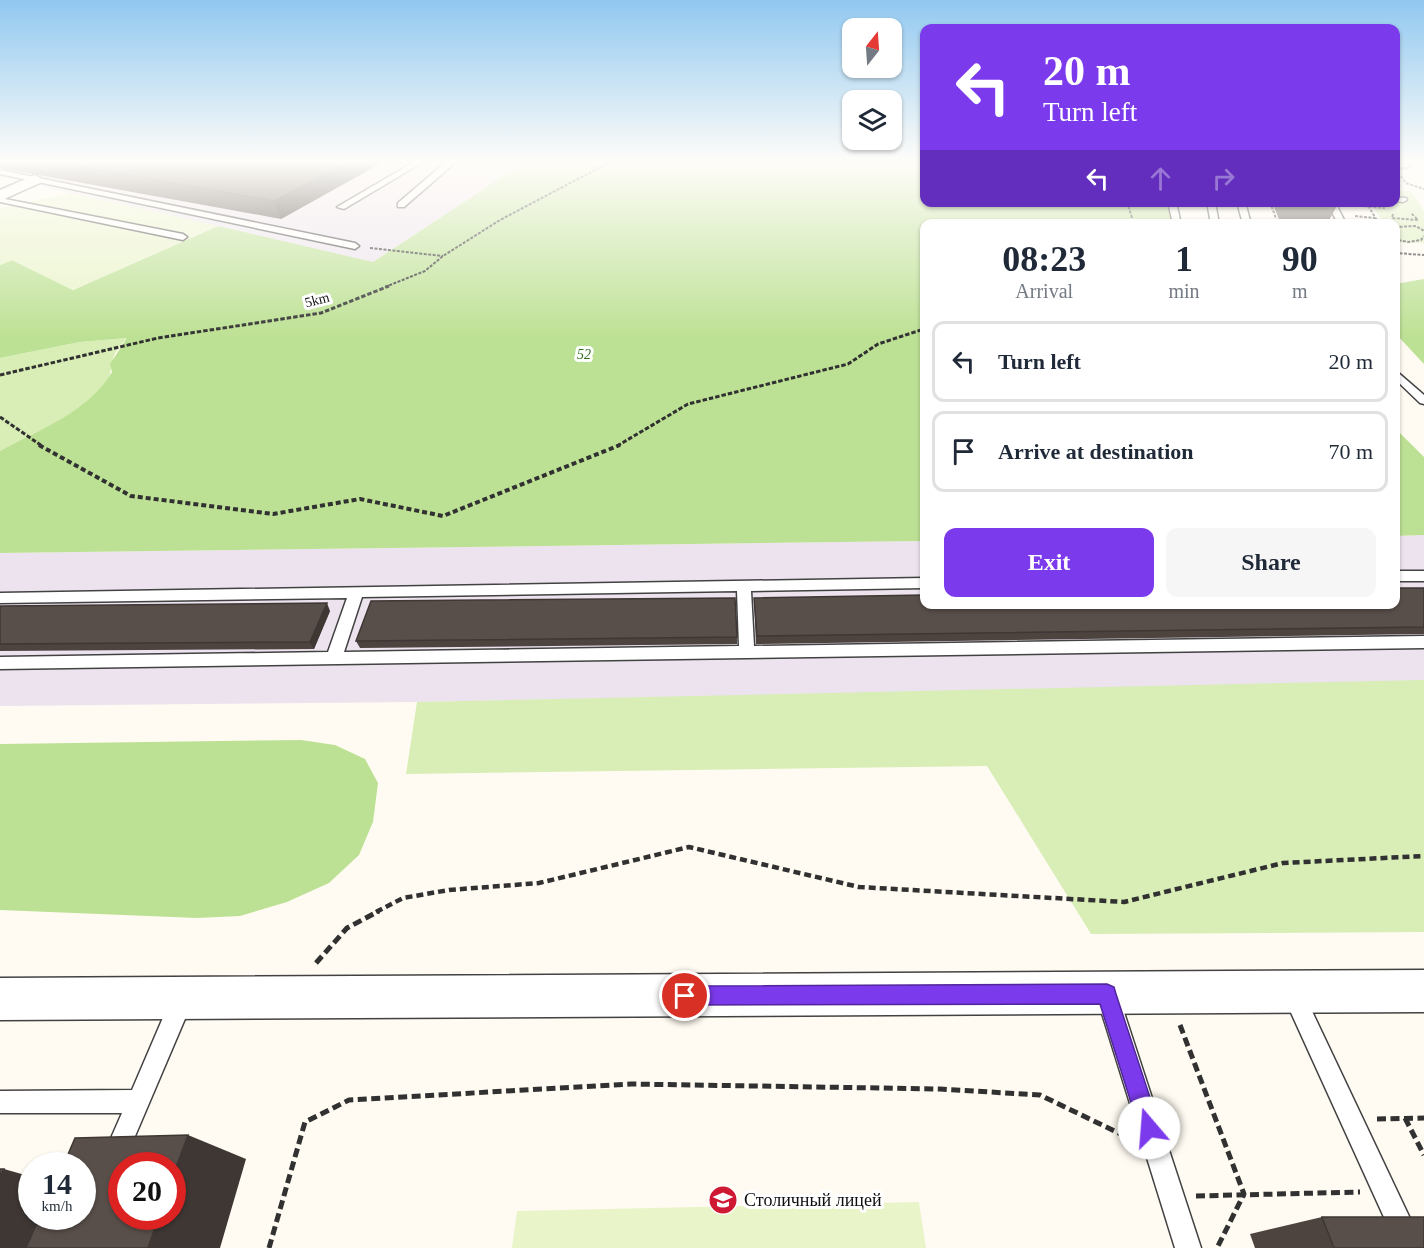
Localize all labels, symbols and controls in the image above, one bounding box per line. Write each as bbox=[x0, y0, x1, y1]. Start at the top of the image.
north arrow bbox=[842, 18, 902, 78]
map controls bbox=[842, 18, 902, 150]
icon: left bbox=[944, 48, 1022, 126]
text: 20 m bbox=[1043, 48, 1131, 94]
button: layers bbox=[842, 90, 902, 150]
text: Turn left bbox=[1043, 97, 1137, 127]
icon: left bbox=[1081, 162, 1114, 195]
icon: ahead bbox=[1144, 162, 1177, 195]
icon: right bbox=[1207, 162, 1240, 195]
text: 08:23 bbox=[1002, 239, 1086, 279]
text: 1 bbox=[1175, 239, 1193, 279]
text: 90 bbox=[1282, 239, 1318, 279]
text: Arrival bbox=[1015, 280, 1073, 302]
text: min bbox=[1168, 280, 1200, 302]
text: m bbox=[1292, 280, 1308, 302]
street label: 5km bbox=[303, 290, 331, 310]
icon: left bbox=[947, 345, 980, 378]
park label: 52 bbox=[577, 347, 591, 362]
text: Turn left bbox=[998, 349, 1081, 374]
text: 20 m bbox=[1328, 349, 1373, 374]
icon: arrive bbox=[947, 435, 980, 468]
text: Arrive at destination bbox=[998, 439, 1194, 464]
text: 70 m bbox=[1328, 439, 1373, 464]
button: Exit bbox=[944, 528, 1154, 597]
button: Share bbox=[1166, 528, 1376, 597]
pin bbox=[659, 970, 710, 1021]
icon: arrive bbox=[668, 979, 701, 1012]
position arrow bbox=[1117, 1096, 1181, 1160]
speed limit sign: 20 bbox=[108, 1152, 186, 1230]
text: 14 bbox=[42, 1167, 72, 1200]
school or university icon: Столичный лицей bbox=[707, 1184, 739, 1216]
place label: Столичный лицей bbox=[744, 1190, 882, 1210]
text: km/h bbox=[42, 1198, 72, 1214]

